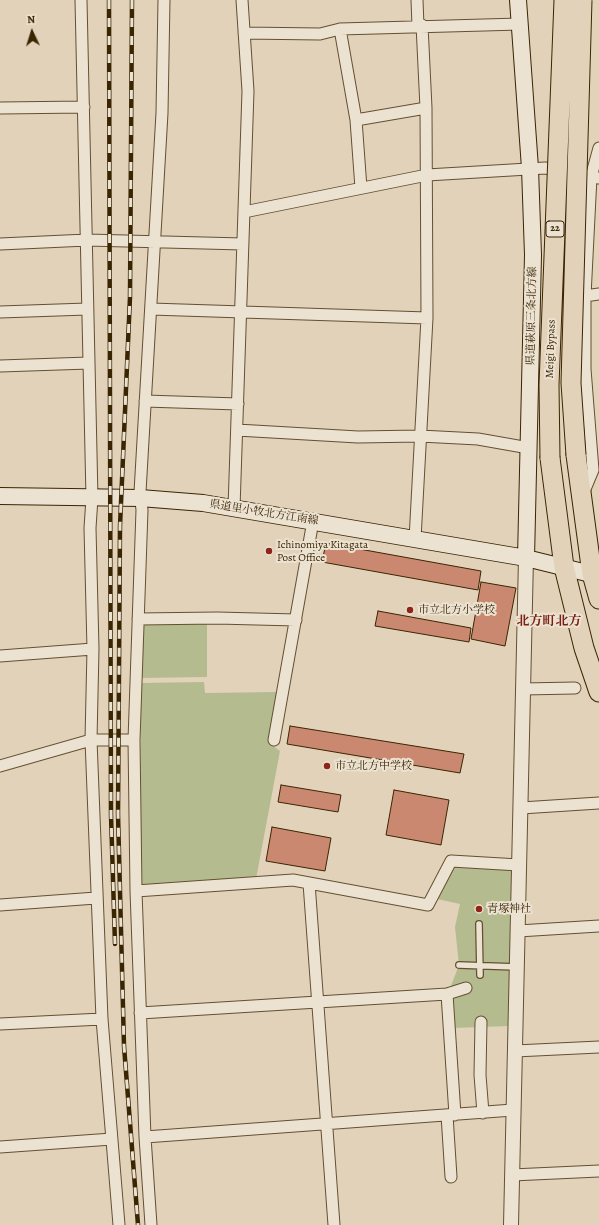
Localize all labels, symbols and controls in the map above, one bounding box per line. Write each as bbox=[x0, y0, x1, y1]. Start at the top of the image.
north arrow bbox=[12, 12, 52, 52]
text: N bbox=[27, 12, 36, 27]
road number: 22 bbox=[546, 221, 564, 237]
street label: 県道萩原三条北方線 bbox=[525, 266, 539, 366]
street label: Meigi Bypass bbox=[543, 319, 559, 379]
street label: 県道里小牧北方江南線 bbox=[209, 498, 319, 528]
place label: Ichinomiya Kitagata Post Office bbox=[277, 538, 368, 564]
marker: Ichinomiya Kitagata Post Office bbox=[264, 546, 274, 556]
place label: 市立北方小学校 bbox=[418, 603, 495, 617]
marker: 市立北方小学校 bbox=[405, 605, 415, 615]
district label: 北方町北方 bbox=[517, 614, 581, 630]
place label: 市立北方中学校 bbox=[335, 759, 412, 773]
marker: 市立北方中学校 bbox=[322, 761, 332, 771]
place label: 青塚神社 bbox=[487, 902, 531, 916]
marker: 青塚神社 bbox=[474, 904, 484, 914]

